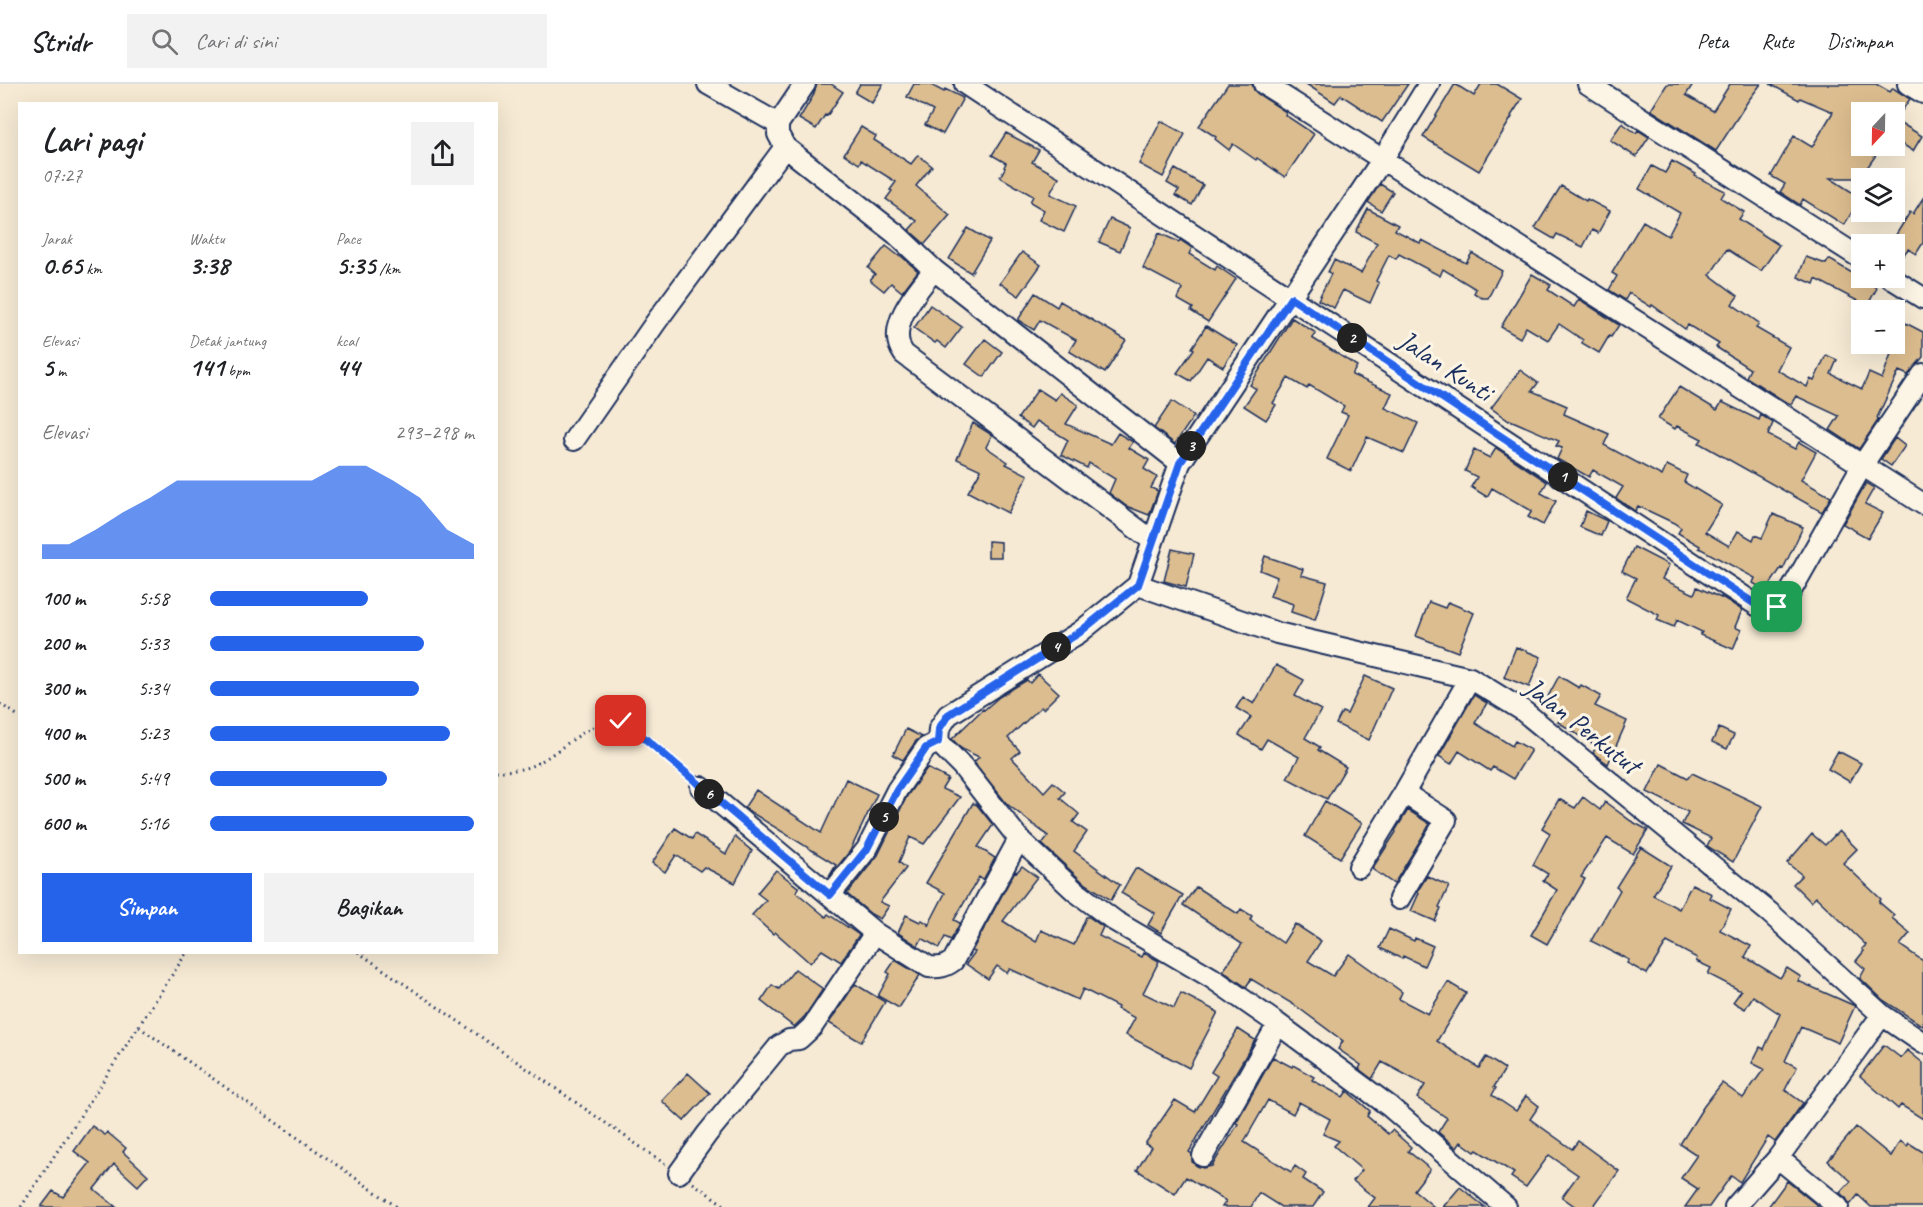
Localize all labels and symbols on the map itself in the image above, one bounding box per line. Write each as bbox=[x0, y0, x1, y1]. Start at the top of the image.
north arrow bbox=[1851, 102, 1905, 156]
street label: Jalan Kunti bbox=[1390, 321, 1503, 411]
pin: 2 bbox=[1337, 323, 1367, 353]
pin: 3 bbox=[1176, 431, 1206, 461]
pin: 1 bbox=[1548, 462, 1578, 492]
pin bbox=[1751, 581, 1802, 632]
pin: 4 bbox=[1041, 632, 1071, 662]
street label: Jalan Perkutut bbox=[1516, 668, 1651, 784]
pin bbox=[595, 695, 646, 746]
pin: 6 bbox=[694, 779, 724, 809]
pin: 5 bbox=[869, 802, 899, 832]

